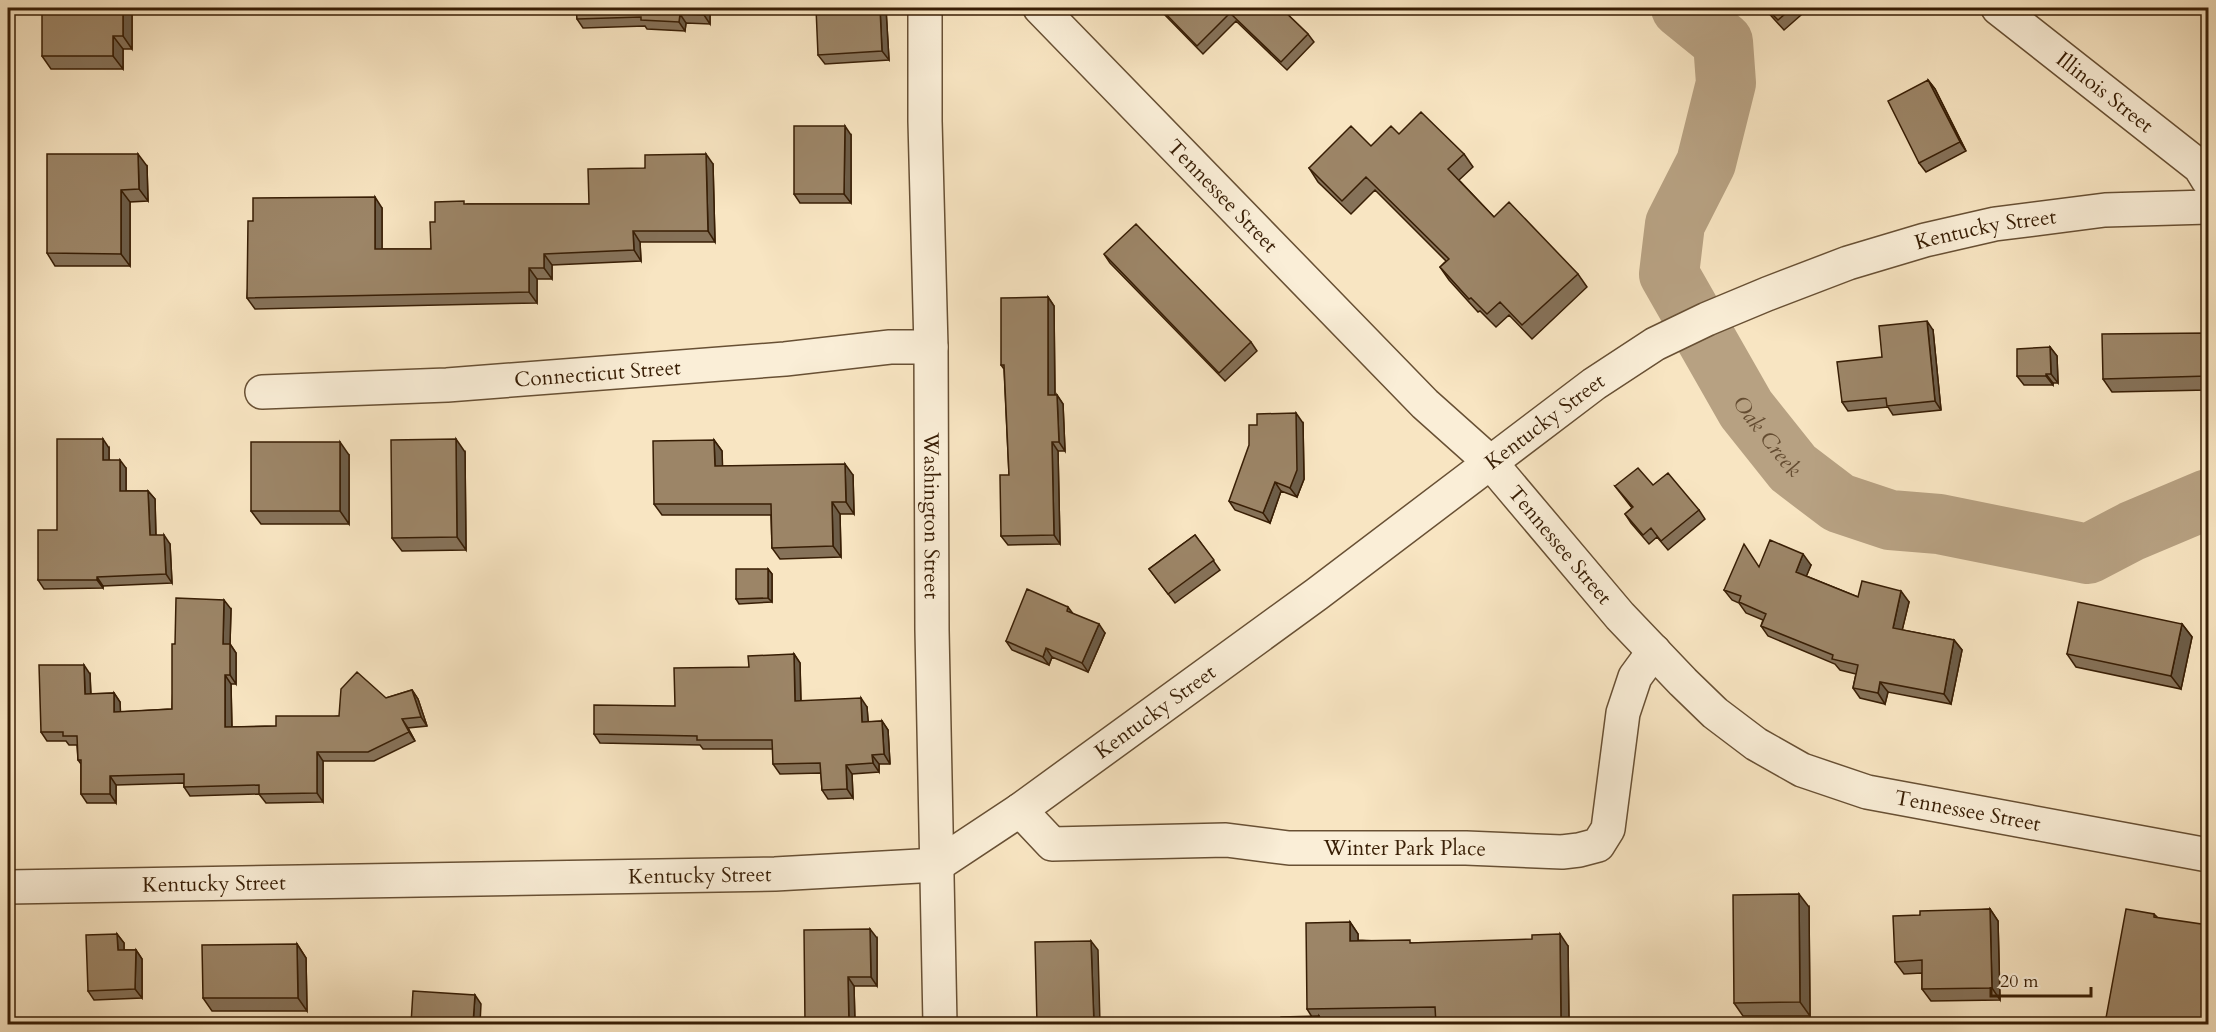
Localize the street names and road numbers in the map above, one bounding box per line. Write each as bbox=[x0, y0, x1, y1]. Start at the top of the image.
street label: Illinois Street bbox=[2050, 45, 2159, 140]
street label: Tennessee Street bbox=[1160, 133, 1284, 260]
street label: Kentucky Street bbox=[1911, 202, 2058, 257]
street label: Connecticut Street bbox=[513, 353, 682, 395]
street label: Kentucky Street bbox=[1479, 367, 1611, 477]
street label: Washington Street bbox=[916, 432, 946, 600]
street label: Tennessee Street bbox=[1501, 479, 1619, 611]
street label: Kentucky Street bbox=[1089, 658, 1222, 766]
street label: Tennessee Street bbox=[1892, 783, 2043, 839]
street label: Winter Park Place bbox=[1322, 834, 1487, 864]
street label: Kentucky Street bbox=[628, 860, 772, 891]
street label: Kentucky Street bbox=[142, 868, 286, 900]

